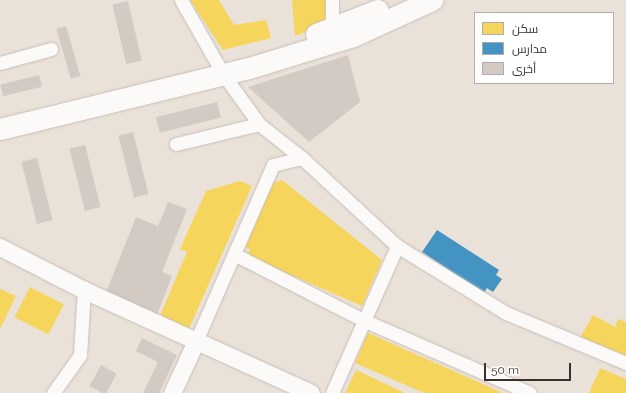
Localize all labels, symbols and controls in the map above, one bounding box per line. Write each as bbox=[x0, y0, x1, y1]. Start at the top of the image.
legend bbox=[474, 12, 614, 84]
text: سكن bbox=[512, 22, 538, 36]
text: مدارس bbox=[512, 42, 547, 56]
text: أخرى bbox=[512, 62, 536, 76]
scale bar bbox=[486, 355, 573, 381]
text: 50 m bbox=[491, 363, 519, 377]

